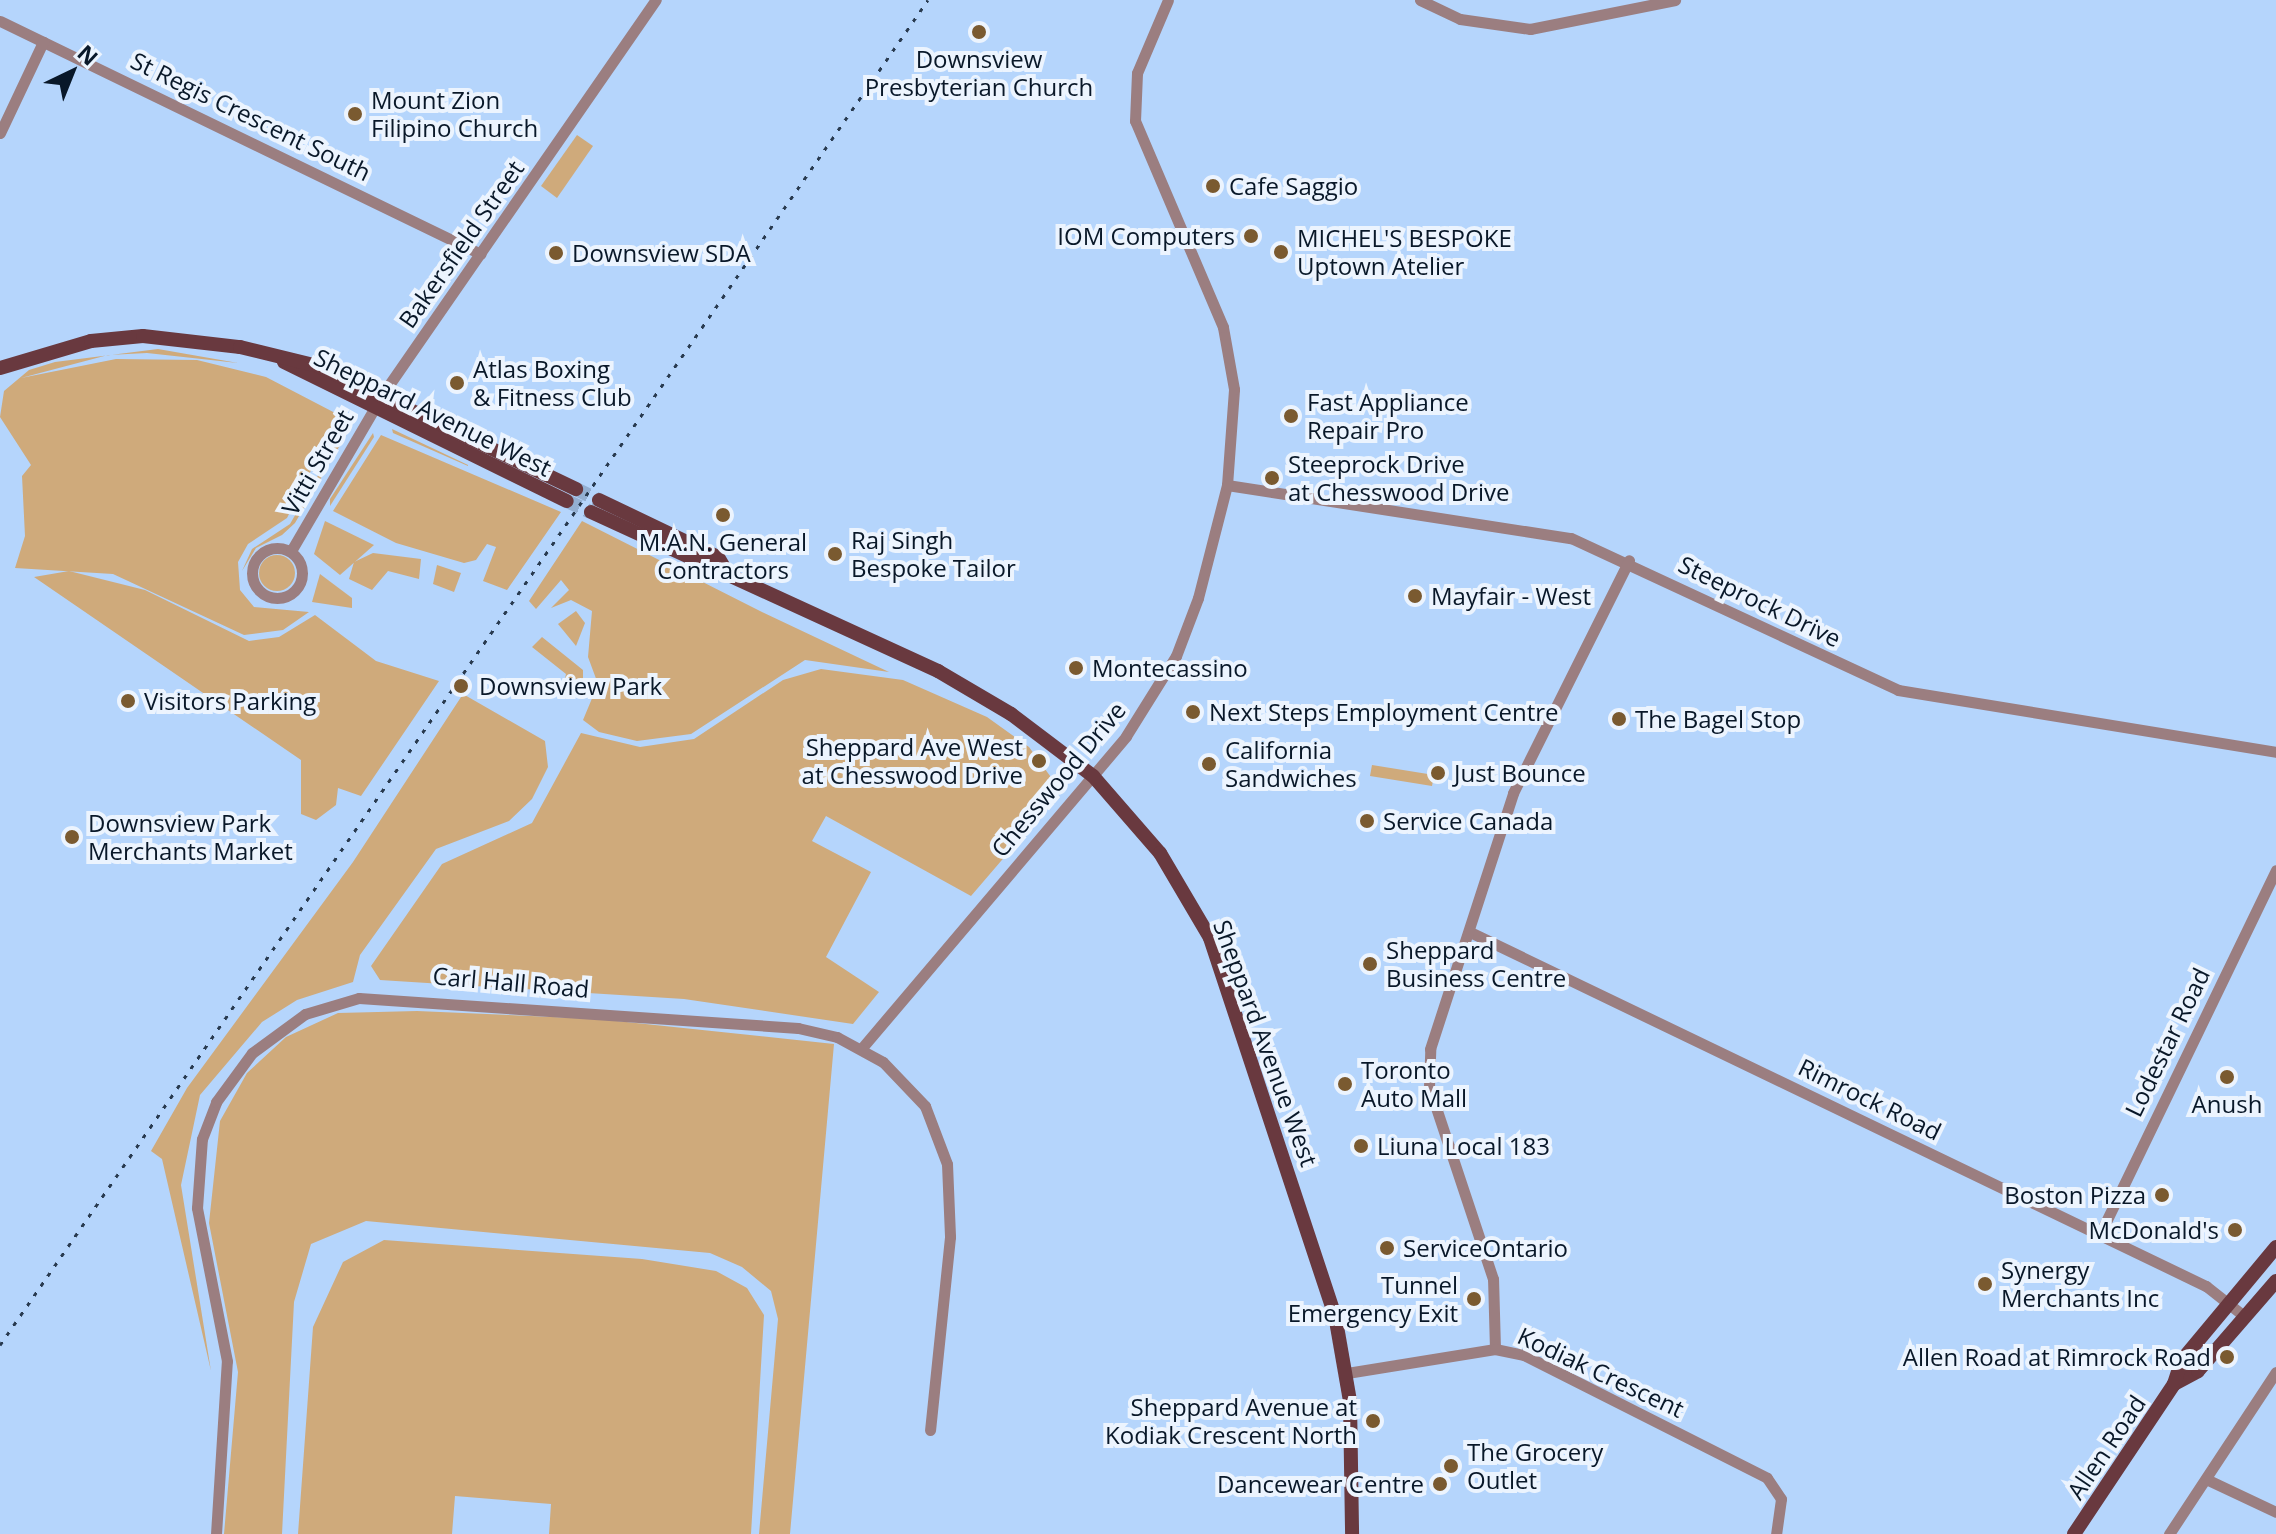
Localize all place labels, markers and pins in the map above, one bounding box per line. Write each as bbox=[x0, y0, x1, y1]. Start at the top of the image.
marker: Downsview Presbyterian Church bbox=[970, 23, 988, 41]
place label: Downsview Presbyterian Church bbox=[865, 45, 1093, 101]
place label: Mount Zion Filipino Church bbox=[371, 86, 538, 142]
marker: Mount Zion Filipino Church bbox=[346, 105, 364, 123]
place label: Cafe Saggio bbox=[1229, 172, 1358, 200]
marker: Cafe Saggio bbox=[1204, 177, 1222, 195]
place label: IOM Computers bbox=[1057, 222, 1235, 250]
place label: MICHEL'S BESPOKE Uptown Atelier bbox=[1297, 224, 1512, 280]
marker: IOM Computers bbox=[1242, 227, 1260, 245]
place label: Downsview SDA bbox=[572, 239, 751, 267]
marker: MICHEL'S BESPOKE Uptown Atelier bbox=[1272, 243, 1290, 261]
marker: Downsview SDA bbox=[547, 244, 565, 262]
place label: Atlas Boxing & Fitness Club bbox=[473, 355, 632, 411]
marker: Atlas Boxing & Fitness Club bbox=[448, 374, 466, 392]
place label: Fast Appliance Repair Pro bbox=[1307, 388, 1469, 444]
marker: Fast Appliance Repair Pro bbox=[1282, 407, 1300, 425]
place label: Steeprock Drive at Chesswood Drive bbox=[1288, 450, 1509, 506]
marker: Steeprock Drive at Chesswood Drive bbox=[1263, 469, 1281, 487]
marker: M.A.N. General Contractors bbox=[714, 506, 732, 524]
place label: Raj Singh Bespoke Tailor bbox=[851, 526, 1016, 582]
place label: M.A.N. General Contractors bbox=[639, 528, 807, 584]
marker: Raj Singh Bespoke Tailor bbox=[826, 545, 844, 563]
place label: Mayfair - West bbox=[1431, 582, 1591, 610]
marker: Mayfair - West bbox=[1406, 587, 1424, 605]
place label: Montecassino bbox=[1092, 654, 1248, 682]
marker: Montecassino bbox=[1067, 659, 1085, 677]
place label: Downsview Park bbox=[479, 672, 662, 700]
marker: Downsview Park bbox=[450, 675, 472, 697]
place label: Visitors Parking bbox=[144, 687, 316, 715]
marker: Visitors Parking bbox=[119, 692, 137, 710]
place label: Next Steps Employment Centre bbox=[1209, 698, 1559, 726]
marker: Next Steps Employment Centre bbox=[1184, 703, 1202, 721]
place label: The Bagel Stop bbox=[1635, 705, 1801, 733]
marker: The Bagel Stop bbox=[1610, 710, 1628, 728]
place label: Sheppard Ave West at Chesswood Drive bbox=[802, 733, 1023, 789]
place label: California Sandwiches bbox=[1225, 736, 1357, 792]
marker: Sheppard Ave West at Chesswood Drive bbox=[1030, 752, 1048, 770]
marker: California Sandwiches bbox=[1200, 755, 1218, 773]
place label: Just Bounce bbox=[1454, 759, 1586, 787]
marker: Just Bounce bbox=[1429, 764, 1447, 782]
place label: Service Canada bbox=[1383, 807, 1553, 835]
place label: Downsview Park Merchants Market bbox=[88, 809, 293, 865]
marker: Service Canada bbox=[1358, 812, 1376, 830]
marker: Downsview Park Merchants Market bbox=[63, 828, 81, 846]
place label: Sheppard Business Centre bbox=[1386, 936, 1566, 992]
marker: Sheppard Business Centre bbox=[1361, 955, 1379, 973]
place label: Toronto Auto Mall bbox=[1361, 1056, 1467, 1112]
marker: Anush bbox=[2218, 1068, 2236, 1086]
marker: Toronto Auto Mall bbox=[1336, 1075, 1354, 1093]
place label: Anush bbox=[2192, 1090, 2262, 1118]
place label: Liuna Local 183 bbox=[1377, 1132, 1550, 1160]
marker: Liuna Local 183 bbox=[1352, 1137, 1370, 1155]
place label: Boston Pizza bbox=[2004, 1181, 2146, 1209]
marker: Boston Pizza bbox=[2153, 1186, 2171, 1204]
place label: McDonald's bbox=[2089, 1216, 2219, 1244]
marker: McDonald's bbox=[2226, 1221, 2244, 1239]
place label: ServiceOntario bbox=[1403, 1234, 1568, 1262]
marker: ServiceOntario bbox=[1378, 1239, 1396, 1257]
place label: Synergy Merchants Inc bbox=[2001, 1256, 2159, 1312]
place label: Tunnel Emergency Exit bbox=[1288, 1271, 1458, 1327]
marker: Synergy Merchants Inc bbox=[1976, 1275, 1994, 1293]
marker: Tunnel Emergency Exit bbox=[1465, 1290, 1483, 1308]
place label: Allen Road at Rimrock Road bbox=[1903, 1343, 2211, 1371]
marker: Allen Road at Rimrock Road bbox=[2218, 1348, 2236, 1366]
place label: Sheppard Avenue at Kodiak Crescent North bbox=[1105, 1393, 1357, 1449]
marker: Sheppard Avenue at Kodiak Crescent North bbox=[1364, 1412, 1382, 1430]
place label: The Grocery Outlet bbox=[1467, 1438, 1603, 1494]
marker: The Grocery Outlet bbox=[1442, 1457, 1460, 1475]
place label: Dancewear Centre bbox=[1217, 1470, 1424, 1498]
marker: Dancewear Centre bbox=[1431, 1475, 1449, 1493]

